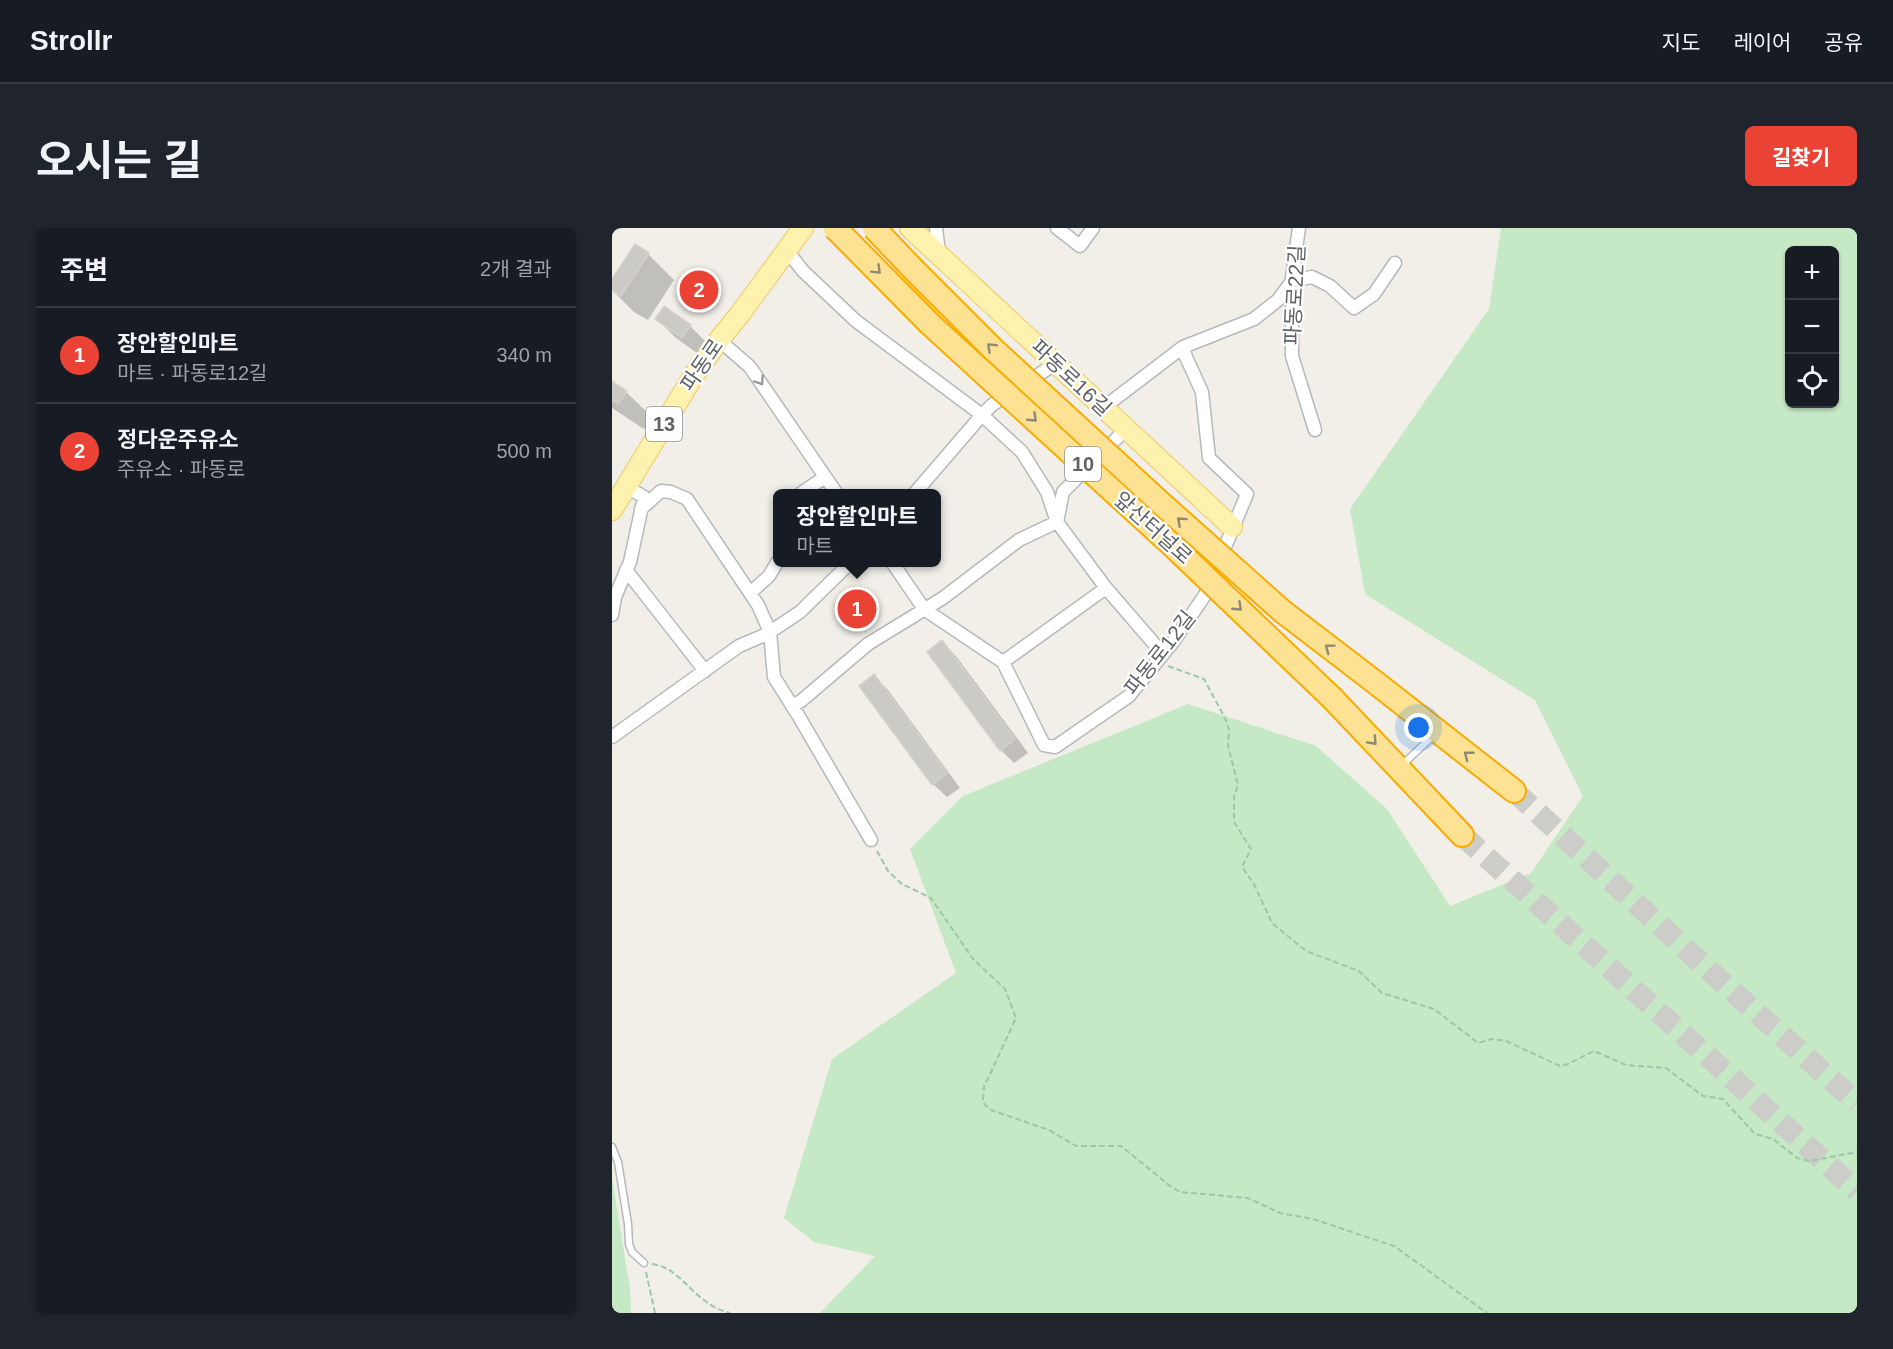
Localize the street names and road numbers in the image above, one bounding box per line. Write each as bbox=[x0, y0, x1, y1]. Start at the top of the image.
street label: 파동로22길 bbox=[1280, 244, 1309, 346]
street label: 파동로 bbox=[676, 334, 727, 395]
street label: 파동로16길 bbox=[1027, 335, 1116, 420]
road number: 13 bbox=[646, 407, 682, 441]
road number: 10 bbox=[1065, 447, 1101, 481]
street label: 앞산터널로 bbox=[1110, 487, 1197, 568]
street label: 파동로12길 bbox=[1120, 606, 1200, 699]

